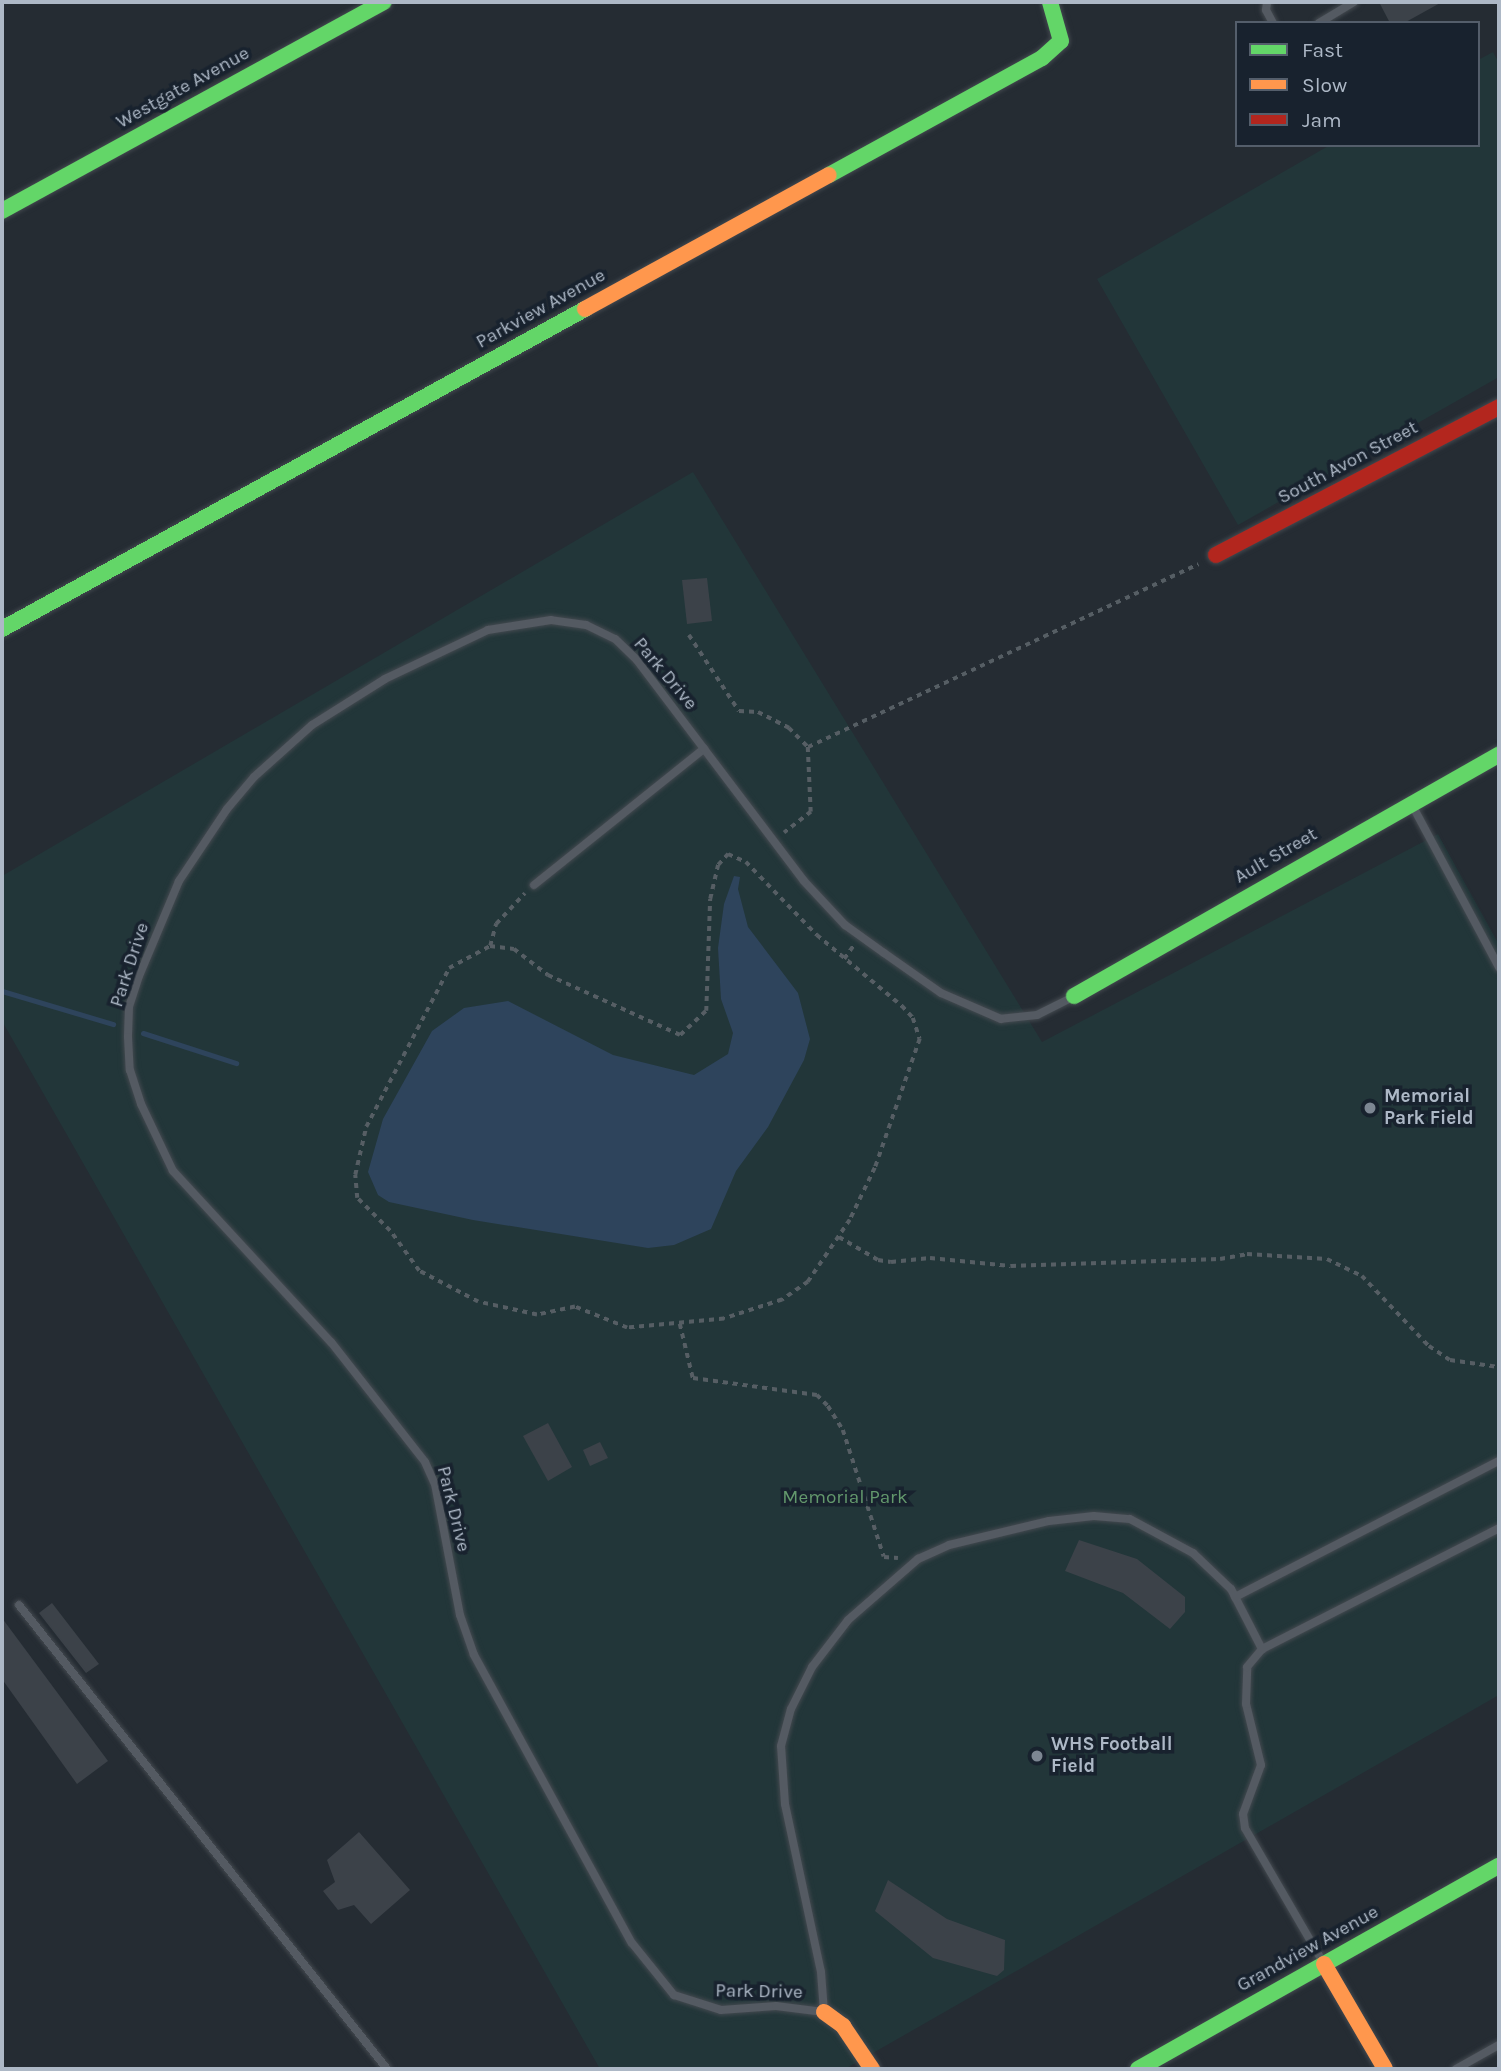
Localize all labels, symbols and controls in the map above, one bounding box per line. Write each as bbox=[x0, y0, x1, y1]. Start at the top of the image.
legend bbox=[1235, 21, 1480, 147]
text: Fast bbox=[1302, 38, 1343, 62]
street label: Westgate Avenue bbox=[113, 42, 253, 134]
text: Slow bbox=[1302, 73, 1347, 97]
text: Jam bbox=[1302, 108, 1342, 132]
street label: Parkview Avenue bbox=[472, 264, 610, 354]
street label: South Avon Street bbox=[1274, 417, 1422, 509]
street label: Park Drive bbox=[628, 633, 702, 715]
street label: Ault Street bbox=[1231, 823, 1321, 889]
street label: Park Drive bbox=[106, 920, 154, 1010]
place label: Memorial Park Field bbox=[1384, 1086, 1474, 1130]
marker: Memorial Park Field bbox=[1362, 1100, 1378, 1116]
street label: Park Drive bbox=[431, 1464, 475, 1554]
park label: Memorial Park bbox=[782, 1487, 908, 1509]
place label: WHS Football Field bbox=[1051, 1734, 1172, 1778]
marker: WHS Football Field bbox=[1029, 1748, 1045, 1764]
street label: Grandview Avenue bbox=[1233, 1901, 1383, 1997]
street label: Park Drive bbox=[715, 1980, 803, 2004]

